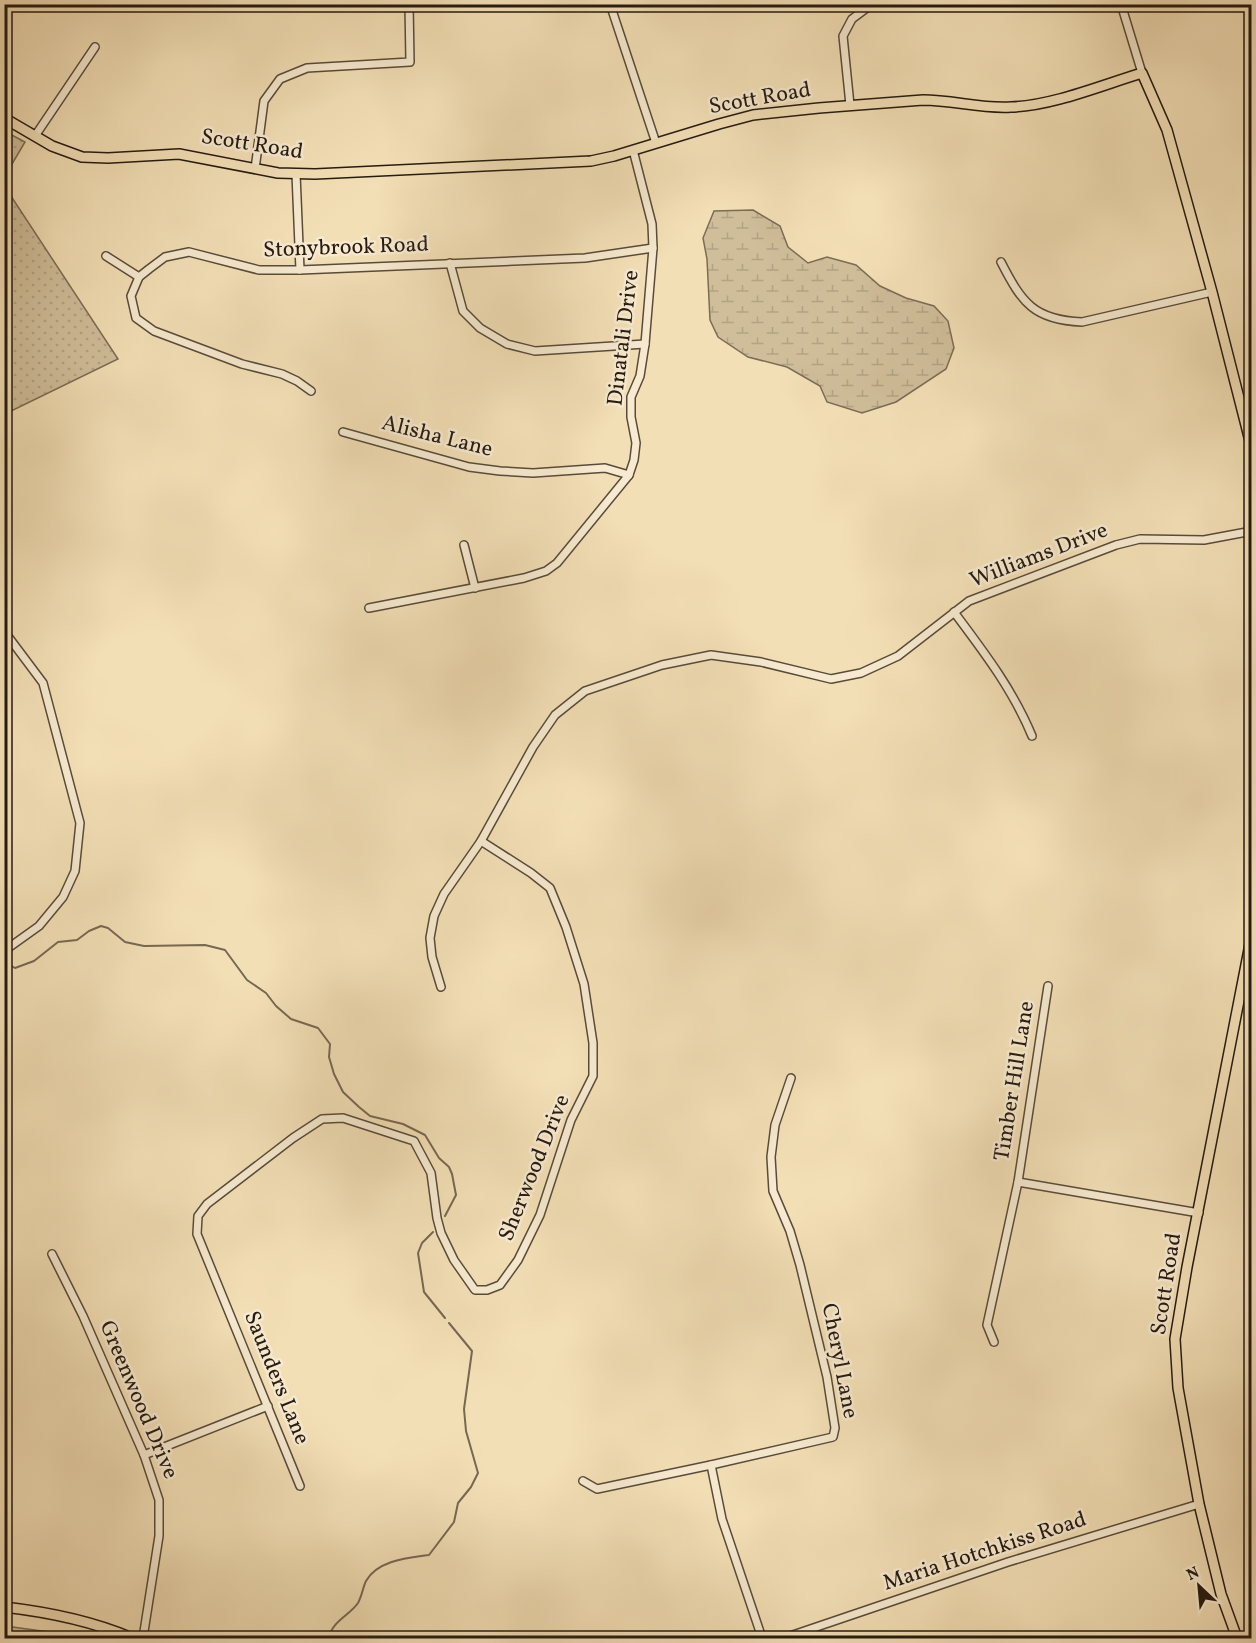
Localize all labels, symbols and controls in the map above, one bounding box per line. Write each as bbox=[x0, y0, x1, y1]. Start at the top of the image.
street label: Scott Road bbox=[707, 75, 813, 123]
street label: Scott Road bbox=[199, 122, 305, 168]
street label: Stonybrook Road bbox=[263, 230, 429, 266]
street label: Dinatali Drive bbox=[600, 268, 648, 408]
street label: Alisha Lane bbox=[378, 408, 496, 466]
street label: Williams Drive bbox=[965, 515, 1113, 597]
street label: Timber Hill Lane bbox=[987, 999, 1043, 1163]
street label: Sherwood Drive bbox=[491, 1090, 579, 1246]
street label: Scott Road bbox=[1144, 1231, 1190, 1337]
street label: Cheryl Lane bbox=[813, 1301, 865, 1421]
street label: Saunders Lane bbox=[235, 1307, 317, 1449]
street label: Greenwood Drive bbox=[91, 1316, 185, 1484]
street label: Maria Hotchkiss Road bbox=[879, 1504, 1091, 1600]
north arrow bbox=[1169, 1556, 1229, 1616]
text: N bbox=[1183, 1562, 1204, 1587]

